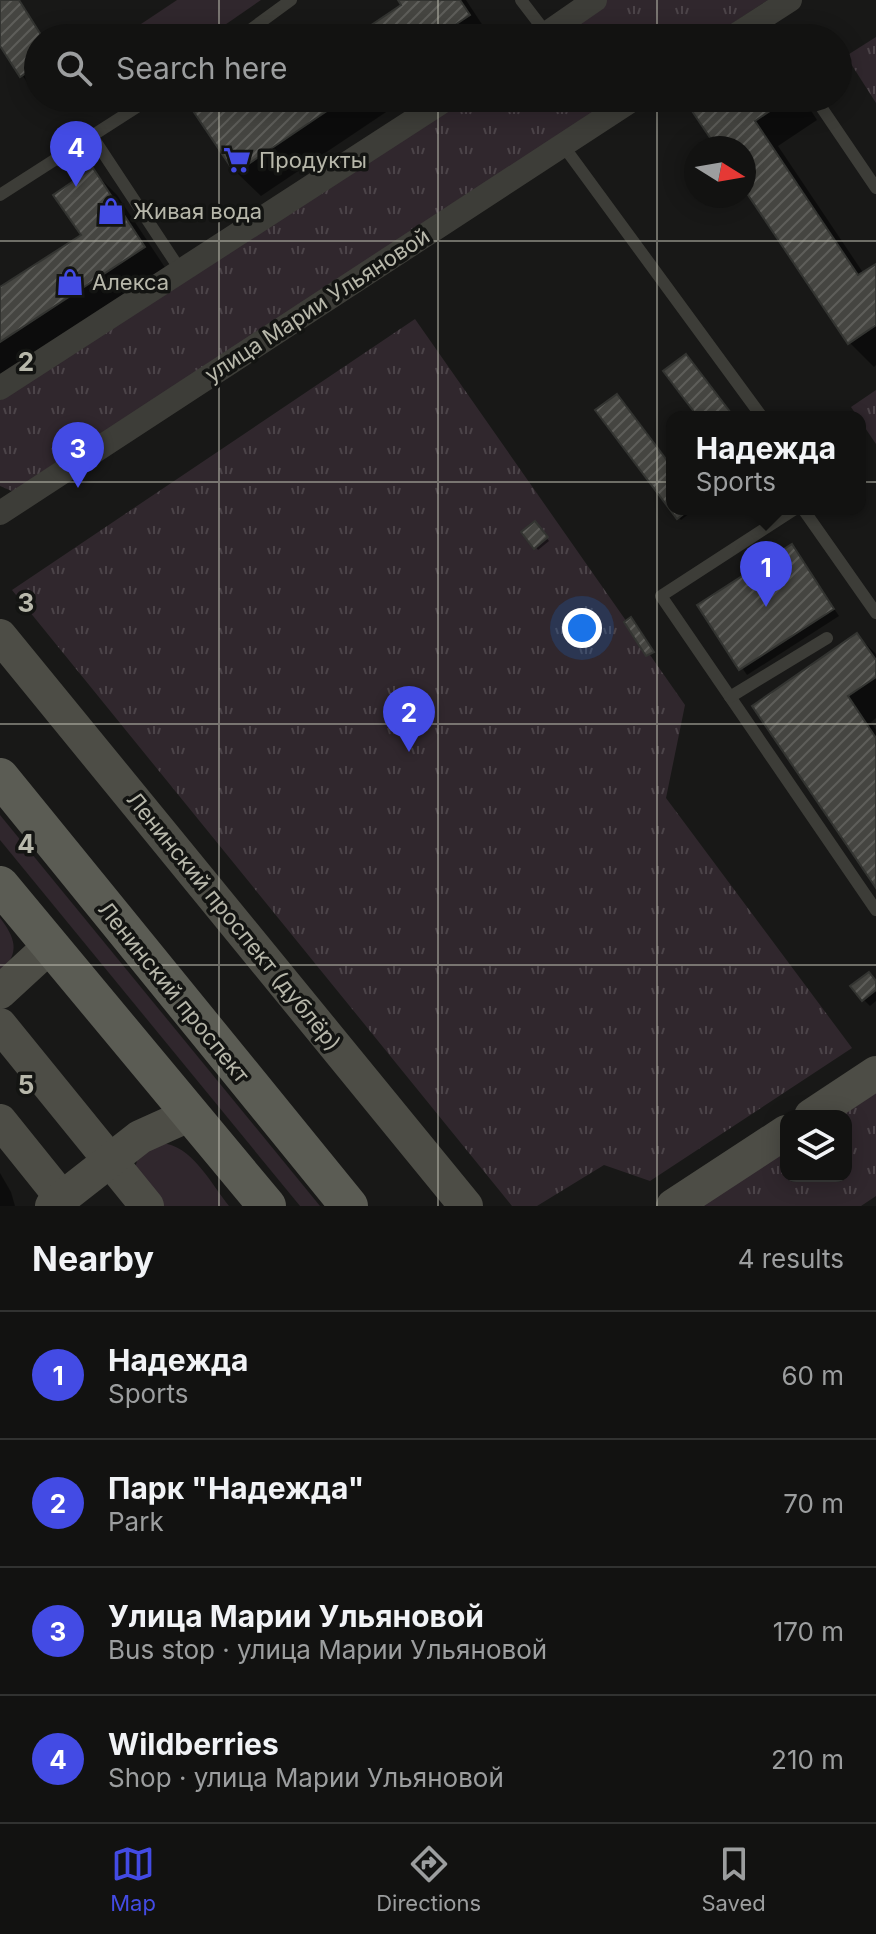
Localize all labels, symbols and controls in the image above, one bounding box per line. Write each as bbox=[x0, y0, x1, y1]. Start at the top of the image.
search box bbox=[24, 24, 852, 112]
icon: search bbox=[52, 46, 96, 90]
text: Search here bbox=[116, 50, 288, 86]
pin: 4 bbox=[50, 121, 102, 187]
north arrow bbox=[684, 136, 756, 208]
supermarket icon: Продукты bbox=[222, 145, 252, 175]
place label: Продукты bbox=[259, 147, 367, 173]
shop icon: Живая вода bbox=[96, 196, 126, 226]
place label: Живая вода bbox=[133, 198, 262, 224]
street label: улица Марии Ульяновой bbox=[200, 223, 434, 387]
shop icon: Алекса bbox=[55, 267, 85, 297]
place label: Алекса bbox=[92, 269, 169, 295]
text: 2 bbox=[18, 346, 34, 377]
popup bbox=[666, 411, 866, 515]
pin: 3 bbox=[52, 422, 104, 488]
text: Надежда bbox=[696, 430, 836, 466]
text: Sports bbox=[696, 466, 776, 497]
pin: 1 bbox=[740, 541, 792, 607]
text: 3 bbox=[18, 587, 34, 618]
your location bbox=[562, 608, 602, 648]
pin: 2 bbox=[383, 686, 435, 752]
street label: Ленинский проспект (дублёр) bbox=[121, 786, 347, 1056]
text: 4 bbox=[17, 828, 35, 859]
street label: Ленинский проспект bbox=[93, 896, 255, 1088]
text: 5 bbox=[18, 1069, 34, 1100]
map controls bbox=[780, 1110, 852, 1182]
button: layers bbox=[780, 1110, 852, 1182]
text: Nearby bbox=[32, 1238, 154, 1279]
text: 4 results bbox=[738, 1243, 844, 1274]
text: Надежда bbox=[108, 1342, 249, 1378]
text: 1 bbox=[52, 1360, 64, 1391]
text: 60 m bbox=[781, 1360, 844, 1391]
text: Sports bbox=[108, 1378, 188, 1409]
text: Парк "Надежда" bbox=[108, 1470, 364, 1506]
text: 2 bbox=[50, 1488, 66, 1519]
text: 70 m bbox=[783, 1488, 844, 1519]
text: Park bbox=[108, 1506, 164, 1537]
text: Улица Марии Ульяновой bbox=[108, 1598, 484, 1634]
text: 3 bbox=[50, 1616, 66, 1647]
text: 170 m bbox=[773, 1616, 844, 1647]
text: Bus stop · улица Марии Ульяновой bbox=[108, 1634, 547, 1665]
text: Wildberries bbox=[108, 1726, 279, 1762]
text: 4 bbox=[49, 1744, 67, 1775]
text: 210 m bbox=[771, 1744, 844, 1775]
text: Shop · улица Марии Ульяновой bbox=[108, 1762, 504, 1793]
tab: Map bbox=[110, 1842, 156, 1916]
tab: Directions bbox=[376, 1842, 481, 1916]
tab: Saved bbox=[701, 1842, 766, 1916]

